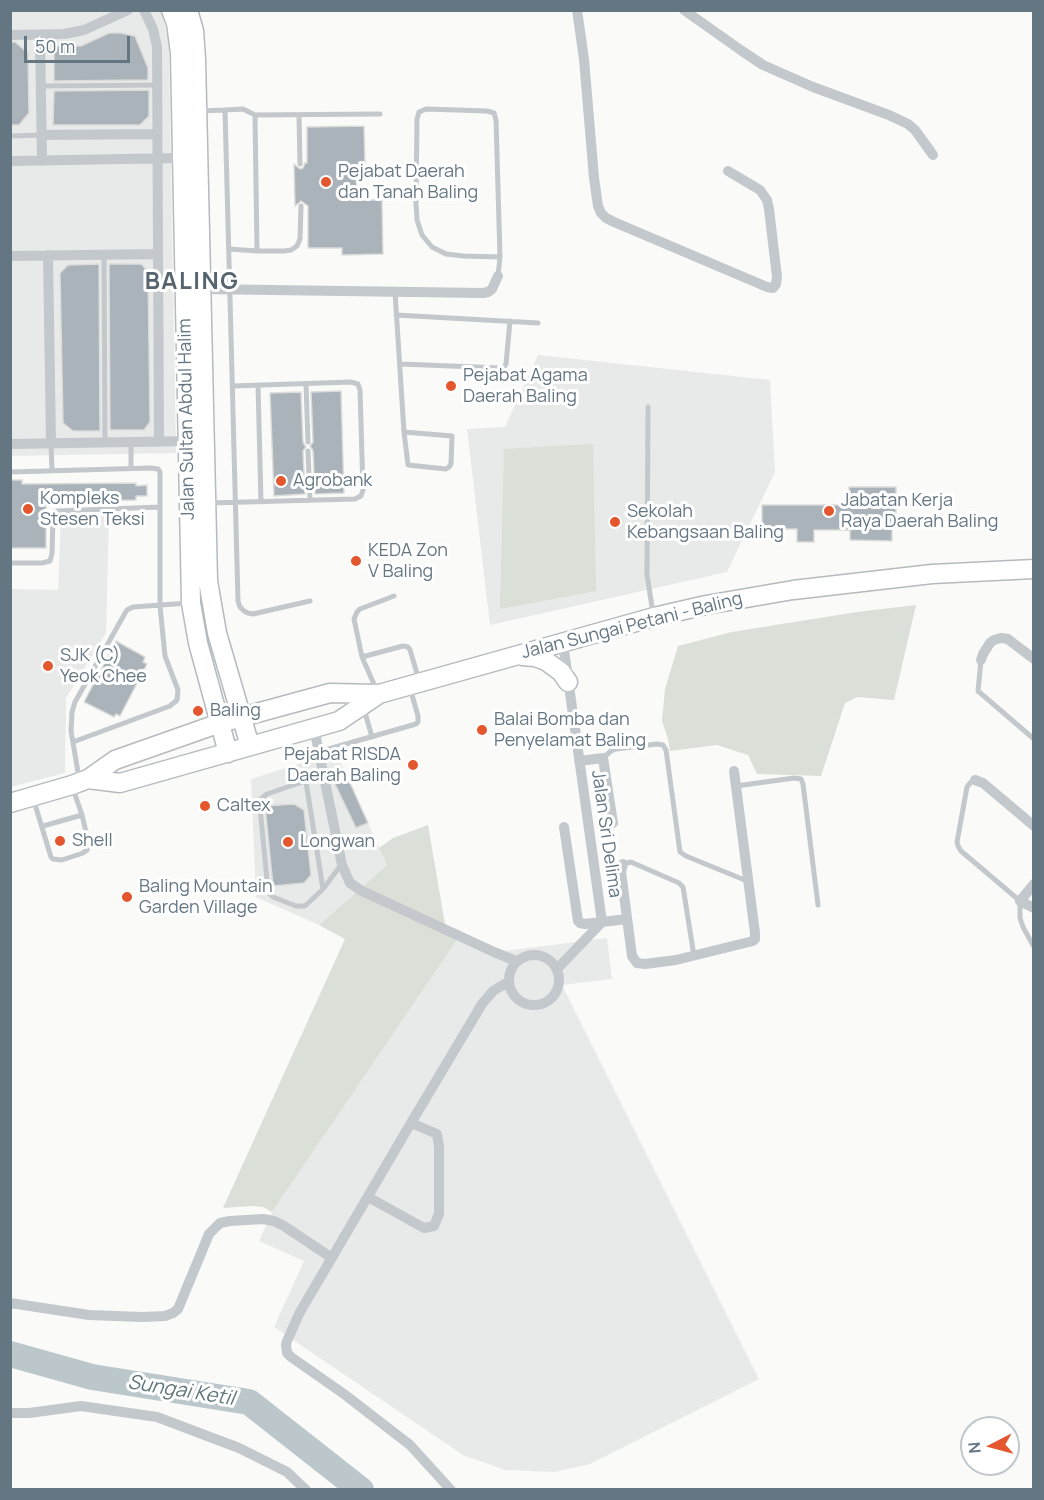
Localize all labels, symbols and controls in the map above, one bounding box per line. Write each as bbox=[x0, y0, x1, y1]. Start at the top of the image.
scale bar bbox=[27, 24, 134, 62]
text: 50 m bbox=[35, 34, 75, 58]
place label: Pejabat Daerah dan Tanah Baling bbox=[338, 161, 478, 204]
marker: Pejabat Daerah dan Tanah Baling bbox=[319, 175, 333, 189]
district label: BALING bbox=[145, 268, 239, 296]
street label: Jalan Sultan Abdul Halim bbox=[174, 318, 200, 520]
place label: Pejabat Agama Daerah Baling bbox=[463, 365, 588, 407]
marker: Pejabat Agama Daerah Baling bbox=[444, 379, 458, 393]
place label: Agrobank bbox=[293, 470, 372, 492]
marker: Agrobank bbox=[274, 474, 288, 488]
place label: Kompleks Stesen Teksi bbox=[40, 488, 145, 530]
place label: Jabatan Kerja Raya Daerah Baling bbox=[841, 490, 998, 532]
place label: Sekolah Kebangsaan Baling bbox=[627, 501, 784, 544]
marker: Kompleks Stesen Teksi bbox=[21, 502, 35, 516]
marker: Jabatan Kerja Raya Daerah Baling bbox=[822, 504, 836, 518]
marker: Sekolah Kebangsaan Baling bbox=[608, 515, 622, 529]
place label: KEDA Zon V Baling bbox=[368, 540, 448, 582]
marker: KEDA Zon V Baling bbox=[349, 554, 363, 568]
street label: Jalan Sungai Petani - Baling bbox=[519, 588, 745, 664]
place label: SJK (C) Yeok Chee bbox=[60, 645, 147, 688]
marker: SJK (C) Yeok Chee bbox=[41, 659, 55, 673]
place label: Baling bbox=[210, 700, 261, 722]
marker: Baling bbox=[191, 704, 205, 718]
place label: Balai Bomba dan Penyelamat Baling bbox=[494, 709, 646, 752]
marker: Balai Bomba dan Penyelamat Baling bbox=[475, 723, 489, 737]
place label: Pejabat RISDA Daerah Baling bbox=[284, 744, 401, 786]
marker: Pejabat RISDA Daerah Baling bbox=[406, 758, 420, 772]
street label: Jalan Sri Delima bbox=[586, 769, 626, 899]
place label: Caltex bbox=[217, 795, 271, 817]
marker: Caltex bbox=[198, 799, 212, 813]
place label: Shell bbox=[72, 830, 113, 852]
place label: Longwan bbox=[300, 831, 375, 853]
marker: Shell bbox=[53, 834, 67, 848]
marker: Longwan bbox=[281, 835, 295, 849]
place label: Baling Mountain Garden Village bbox=[139, 876, 273, 918]
marker: Baling Mountain Garden Village bbox=[120, 890, 134, 904]
water label: Sungai Ketil bbox=[126, 1371, 236, 1411]
north arrow bbox=[960, 1416, 1020, 1476]
text: N bbox=[963, 1441, 986, 1455]

